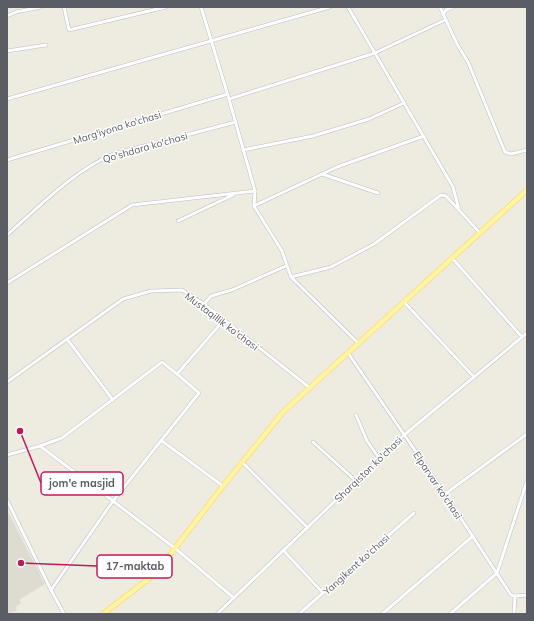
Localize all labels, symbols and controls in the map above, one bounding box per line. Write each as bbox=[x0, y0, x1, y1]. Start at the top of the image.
street label: Marg'iyona ko'chasi bbox=[72, 108, 163, 147]
street label: Qo'shdara ko'chasi bbox=[101, 129, 189, 166]
street label: Mustaqillik ko'chasi bbox=[182, 289, 261, 353]
street label: Sharqiston ko'chasi bbox=[332, 434, 405, 505]
street label: Elparvar ko'chasi bbox=[410, 449, 465, 522]
callout: jom'e masjid bbox=[41, 472, 123, 495]
text: jom'e masjid bbox=[48, 476, 115, 490]
street label: Yangikent ko'chasi bbox=[320, 531, 392, 598]
callout: 17-maktab bbox=[97, 555, 172, 578]
text: 17-maktab bbox=[106, 559, 164, 573]

